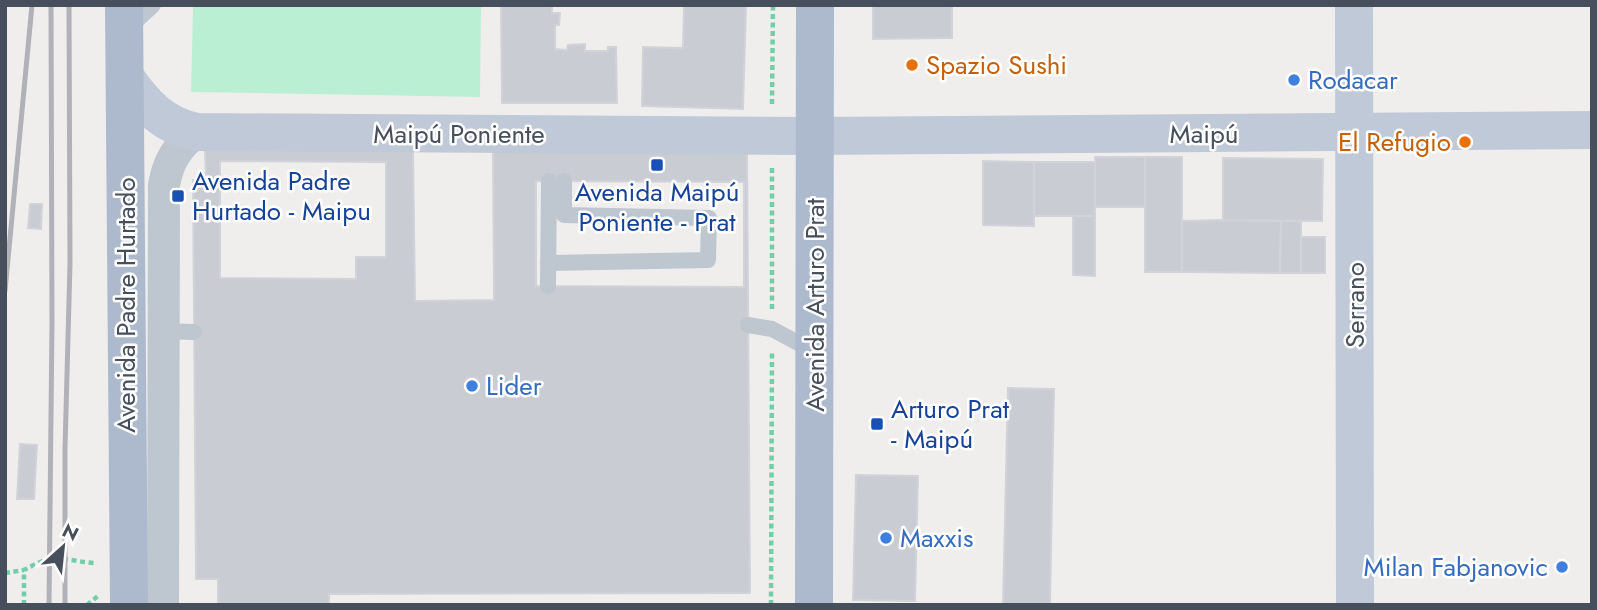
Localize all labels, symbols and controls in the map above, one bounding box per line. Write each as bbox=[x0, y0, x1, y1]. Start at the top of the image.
place label: Spazio Sushi bbox=[926, 46, 1067, 84]
marker: Spazio Sushi bbox=[904, 57, 920, 73]
place label: Rodacar bbox=[1308, 61, 1398, 99]
marker: Rodacar bbox=[1286, 72, 1302, 88]
street label: Maipú Poniente bbox=[373, 115, 545, 153]
street label: Maipú bbox=[1170, 115, 1238, 153]
place label: El Refugio bbox=[1338, 123, 1451, 161]
marker: El Refugio bbox=[1457, 134, 1473, 150]
marker: Avenida Maipú Poniente - Prat bbox=[649, 157, 665, 173]
place label: Avenida Padre Hurtado - Maipu bbox=[192, 162, 371, 230]
place label: Avenida Maipú Poniente - Prat bbox=[575, 173, 739, 241]
street label: Avenida Padre Hurtado bbox=[107, 177, 145, 433]
marker: Avenida Padre Hurtado - Maipu bbox=[170, 188, 186, 204]
street label: Avenida Arturo Prat bbox=[796, 197, 834, 412]
street label: Serrano bbox=[1336, 262, 1374, 348]
place label: Lider bbox=[486, 367, 542, 405]
marker: Lider bbox=[464, 378, 480, 394]
place label: Arturo Prat - Maipú bbox=[891, 390, 1010, 458]
marker: Arturo Prat - Maipú bbox=[869, 416, 885, 432]
north arrow bbox=[28, 512, 98, 582]
text: N bbox=[58, 517, 83, 548]
place label: Maxxis bbox=[900, 519, 973, 557]
marker: Maxxis bbox=[878, 530, 894, 546]
place label: Milan Fabjanovic bbox=[1364, 548, 1548, 586]
marker: Milan Fabjanovic bbox=[1554, 559, 1570, 575]

